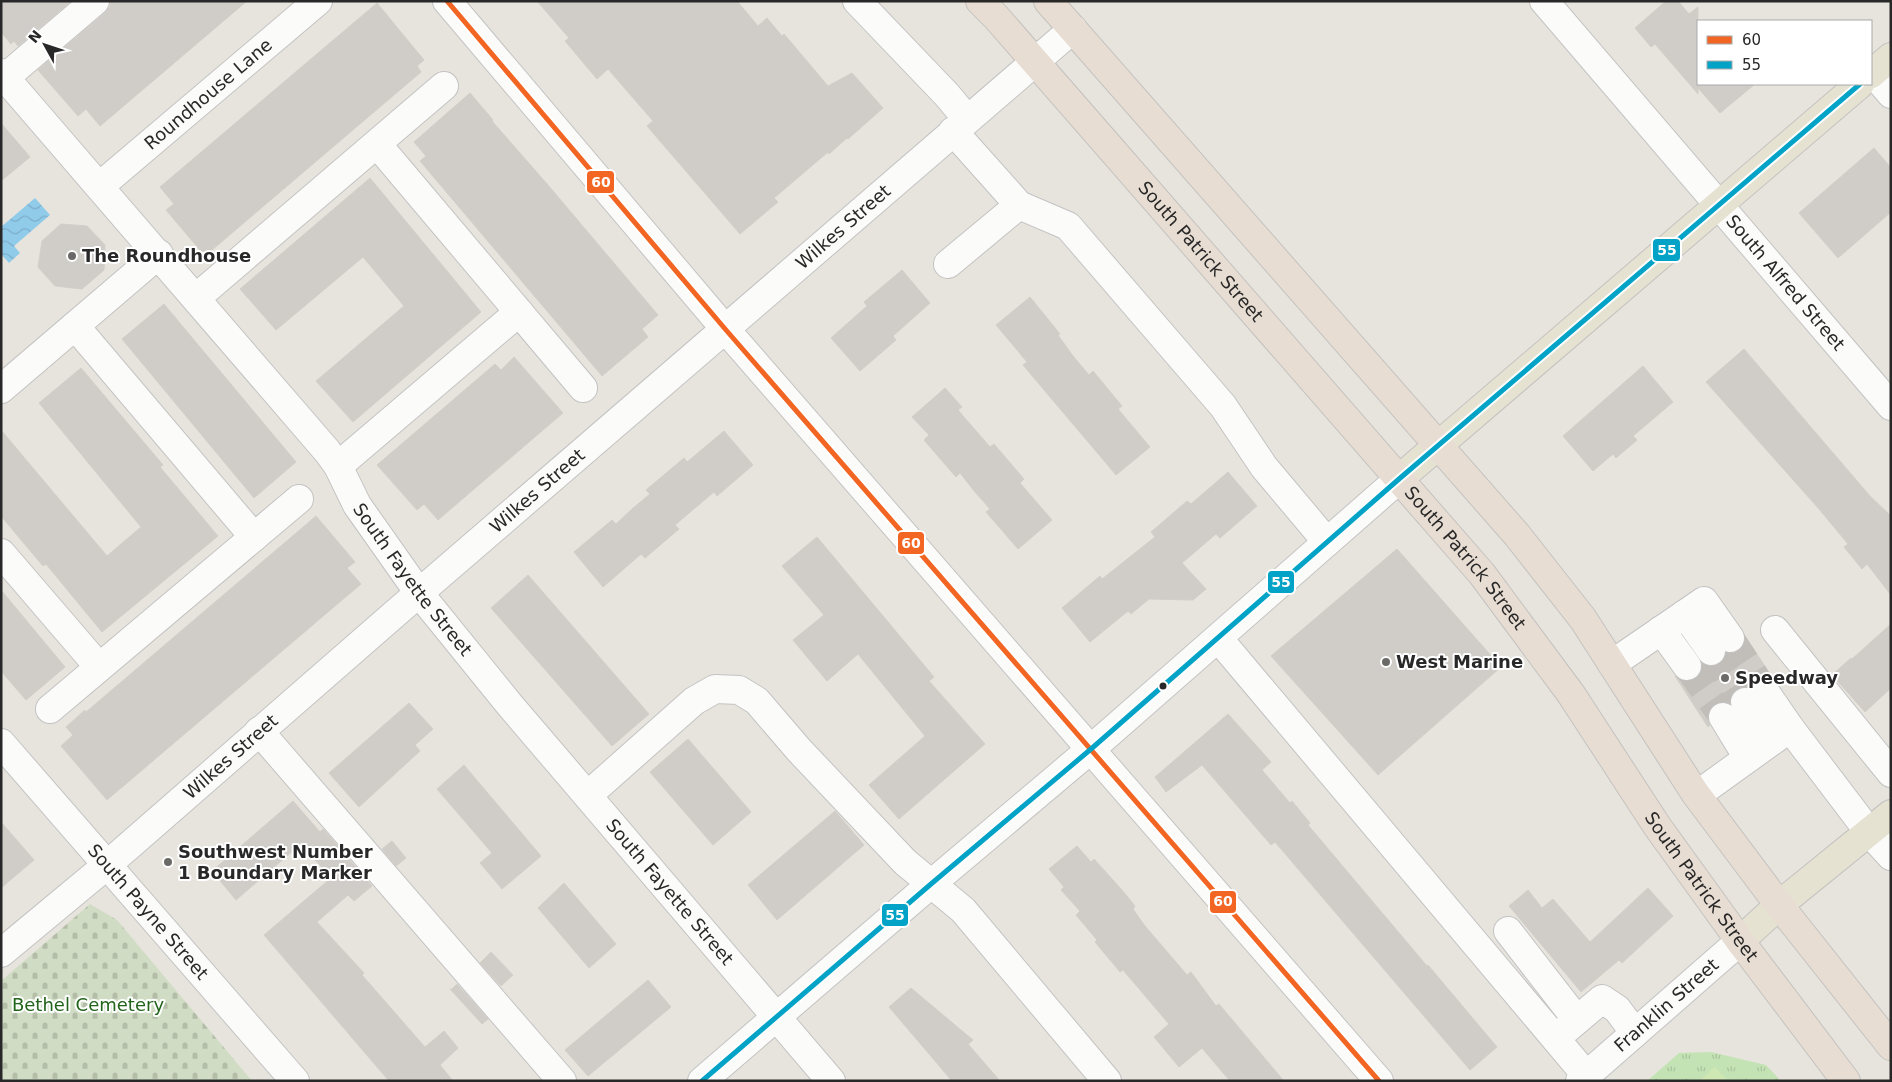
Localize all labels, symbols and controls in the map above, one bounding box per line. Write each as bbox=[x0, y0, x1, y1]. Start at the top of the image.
north arrow bbox=[20, 20, 70, 70]
legend bbox=[1697, 20, 1872, 85]
text: N bbox=[25, 27, 45, 46]
text: 60 bbox=[1742, 31, 1761, 49]
street label: Roundhouse Lane bbox=[140, 34, 276, 154]
text: 55 bbox=[1742, 56, 1761, 74]
line badge: 60 bbox=[586, 170, 615, 194]
text: 60 bbox=[591, 174, 611, 190]
street label: South Patrick Street bbox=[1134, 177, 1268, 326]
street label: Wilkes Street bbox=[791, 180, 895, 273]
street label: South Alfred Street bbox=[1722, 210, 1850, 354]
line badge: 55 bbox=[1652, 238, 1681, 262]
text: 55 bbox=[1657, 242, 1677, 258]
place label: The Roundhouse bbox=[82, 245, 251, 266]
marker: The Roundhouse bbox=[66, 250, 78, 262]
street label: Wilkes Street bbox=[485, 444, 589, 537]
street label: South Patrick Street bbox=[1400, 482, 1531, 634]
street label: South Fayette Street bbox=[349, 499, 477, 660]
line badge: 60 bbox=[897, 531, 925, 555]
text: 60 bbox=[901, 535, 921, 551]
line badge: 55 bbox=[1267, 570, 1295, 594]
text: 55 bbox=[1271, 574, 1291, 590]
place label: West Marine bbox=[1396, 651, 1523, 672]
marker: West Marine bbox=[1380, 656, 1392, 668]
place label: Speedway bbox=[1735, 667, 1838, 688]
marker: Speedway bbox=[1719, 672, 1731, 684]
unlabelled marker bbox=[1158, 681, 1168, 691]
street label: Wilkes Street bbox=[179, 710, 282, 803]
street label: South Patrick Street bbox=[1641, 808, 1763, 965]
street label: South Fayette Street bbox=[602, 814, 738, 969]
street label: South Payne Street bbox=[84, 840, 213, 984]
place label: Southwest Number 1 Boundary Marker bbox=[178, 841, 373, 883]
marker: Southwest Number 1 Boundary Marker bbox=[162, 856, 174, 868]
line badge: 60 bbox=[1209, 890, 1237, 914]
text: 60 bbox=[1213, 893, 1233, 909]
line badge: 55 bbox=[881, 903, 909, 927]
text: 55 bbox=[885, 907, 905, 923]
street label: Franklin Street bbox=[1610, 954, 1723, 1056]
park label: Bethel Cemetery bbox=[12, 994, 164, 1015]

